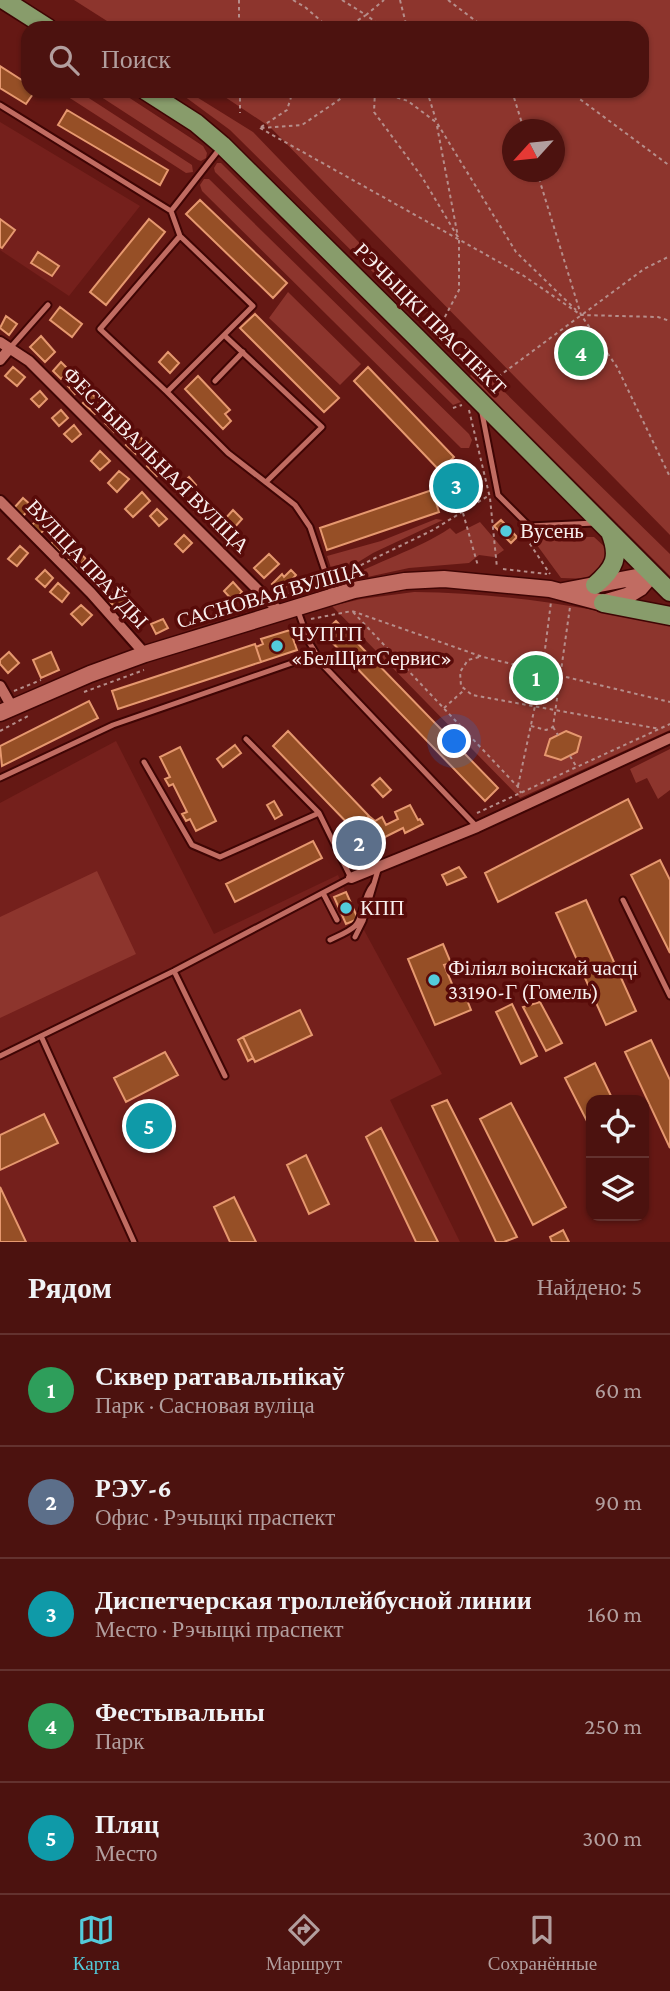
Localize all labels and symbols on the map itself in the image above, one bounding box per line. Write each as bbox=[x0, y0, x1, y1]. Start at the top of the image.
north arrow bbox=[502, 119, 565, 182]
street label: РЭЧЫЦКІ ПРАСПЕКТ bbox=[349, 238, 511, 400]
pin: 4 bbox=[558, 327, 604, 379]
street label: ФЕСТЫВАЛЬНАЯ ВУЛІЦА bbox=[58, 362, 255, 559]
pin: 3 bbox=[433, 460, 479, 512]
street label: ВУЛІЦА ПРАЎДЫ bbox=[21, 495, 153, 633]
place label: Вусень bbox=[520, 519, 584, 543]
marker: Вусень bbox=[498, 523, 514, 539]
street label: САСНОВАЯ ВУЛІЦА bbox=[174, 557, 367, 633]
place label: ЧУПТП «БелЩитСервис» bbox=[291, 622, 452, 670]
marker: ЧУПТП «БелЩитСервис» bbox=[269, 638, 285, 654]
pin: 1 bbox=[513, 652, 559, 704]
your location bbox=[437, 724, 471, 758]
pin: 2 bbox=[336, 817, 382, 869]
place label: КПП bbox=[360, 896, 404, 920]
marker: КПП bbox=[338, 900, 354, 916]
place label: Філіял воінскай часці 33190-Г (Гомель) bbox=[448, 956, 638, 1004]
marker: Філіял воінскай часці 33190-Г (Гомель) bbox=[426, 972, 442, 988]
pin: 5 bbox=[126, 1100, 172, 1152]

